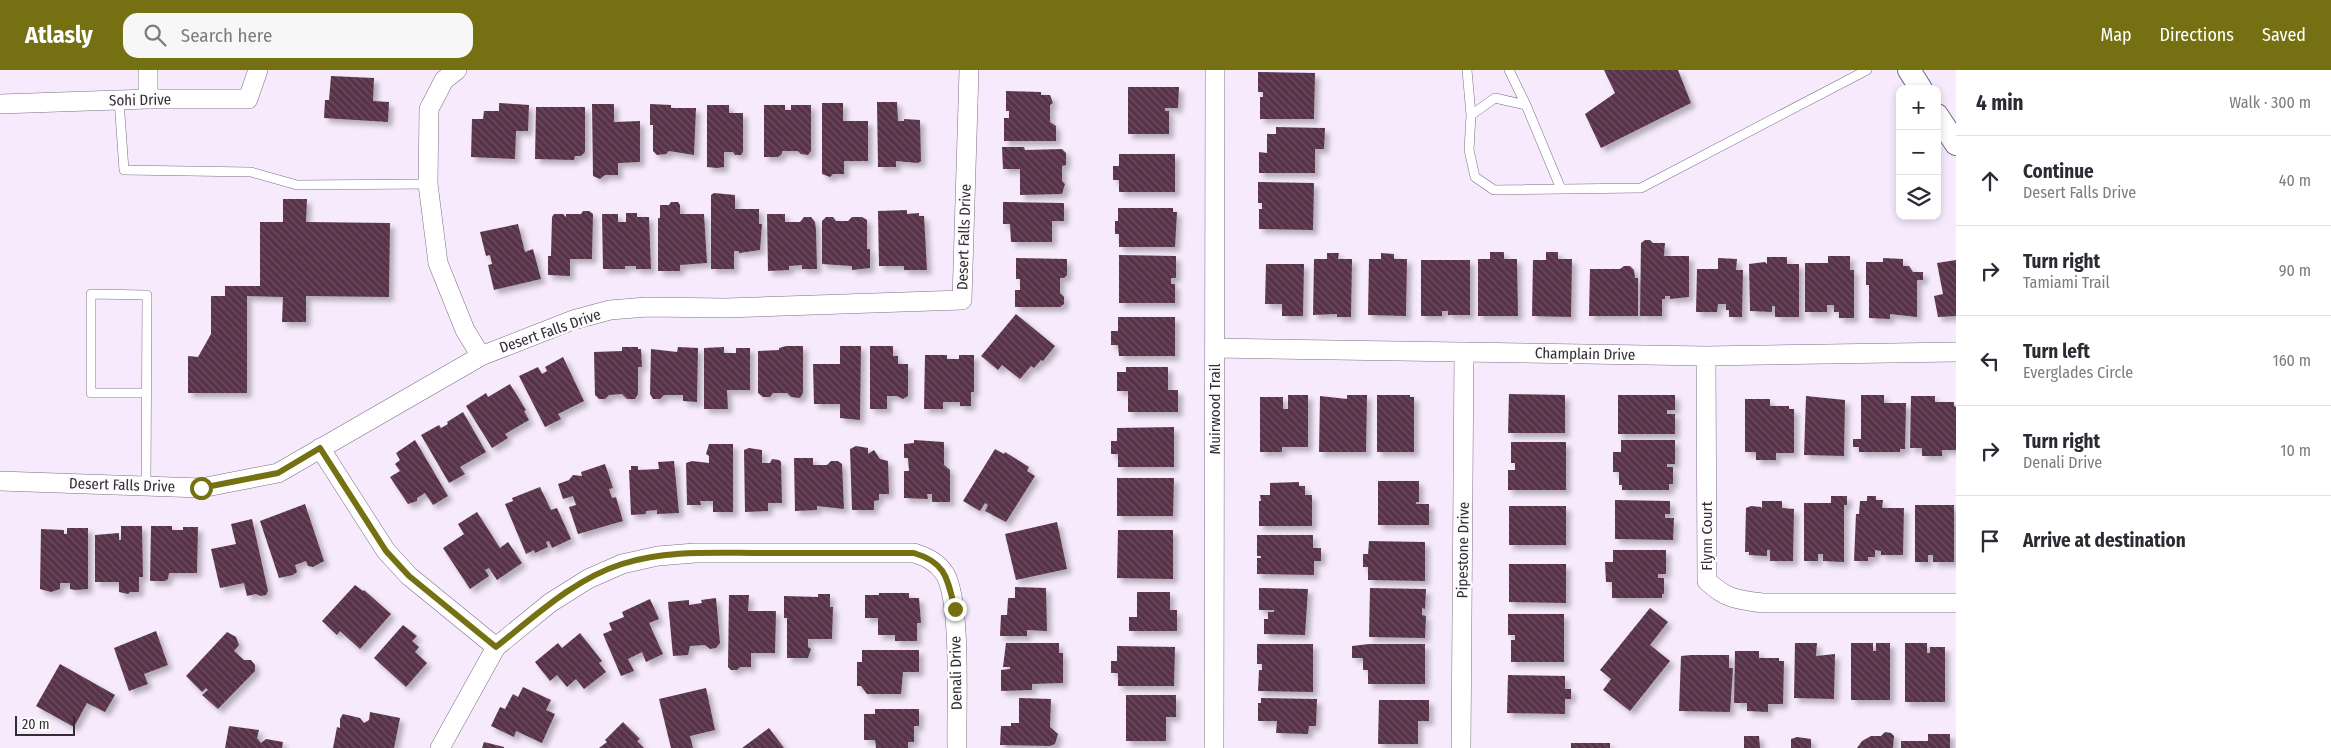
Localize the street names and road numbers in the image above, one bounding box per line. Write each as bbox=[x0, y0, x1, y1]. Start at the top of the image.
street label: Sohi Drive bbox=[109, 90, 171, 110]
street label: Desert Falls Drive bbox=[953, 184, 975, 290]
street label: Desert Falls Drive bbox=[497, 305, 603, 357]
street label: Champlain Drive bbox=[1535, 344, 1635, 364]
street label: Muirwood Trail bbox=[1206, 363, 1224, 455]
street label: Desert Falls Drive bbox=[69, 474, 175, 496]
street label: Flynn Court bbox=[1698, 501, 1716, 571]
street label: Pipestone Drive bbox=[1453, 502, 1473, 598]
street label: Denali Drive bbox=[946, 636, 966, 710]

